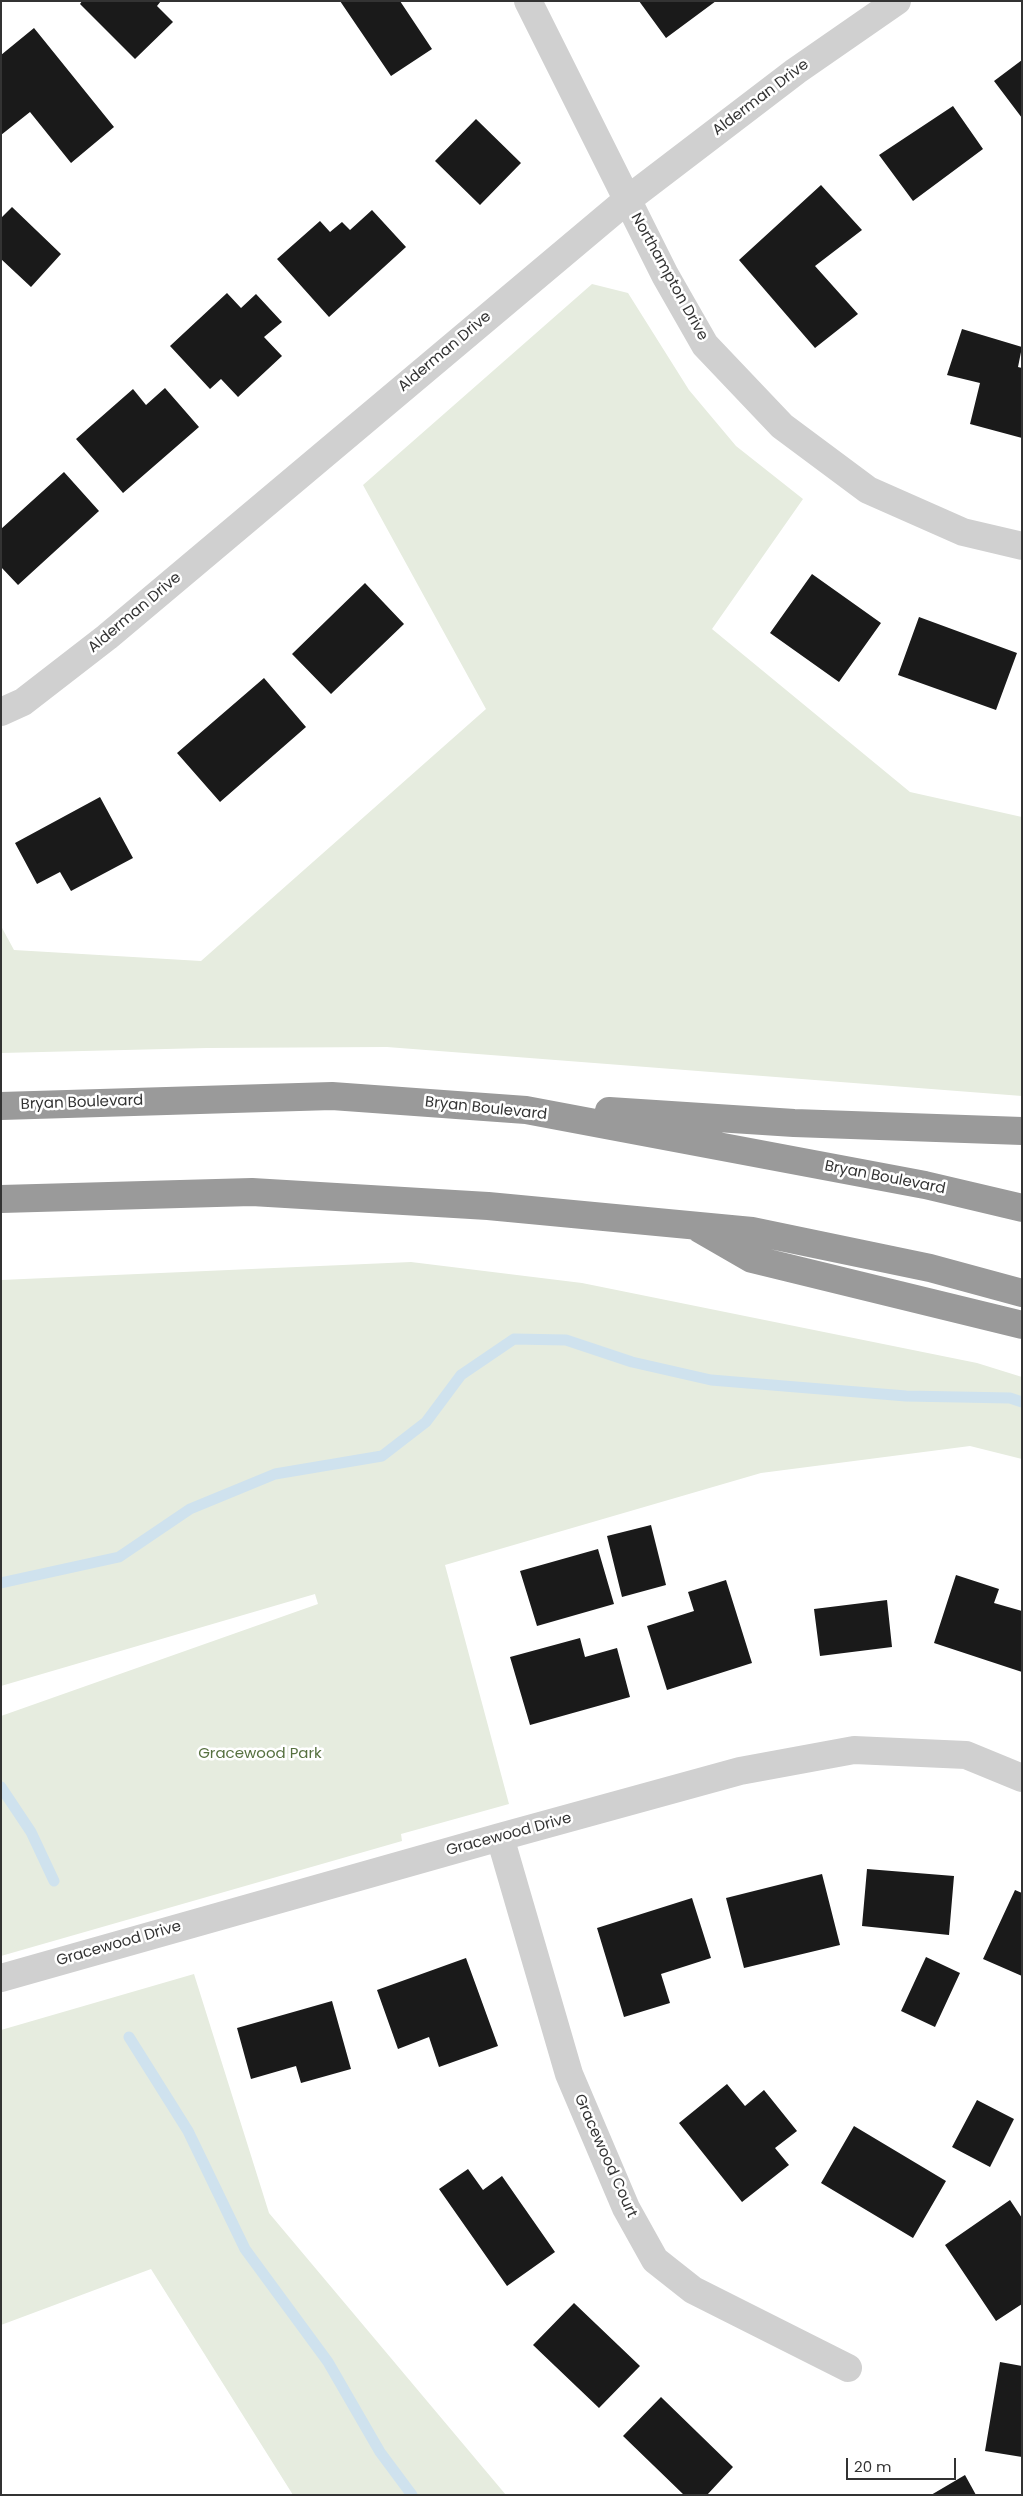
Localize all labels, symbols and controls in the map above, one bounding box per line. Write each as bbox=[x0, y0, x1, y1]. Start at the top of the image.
street label: Alderman Drive bbox=[709, 56, 813, 140]
street label: Northampton Drive bbox=[627, 210, 711, 344]
street label: Alderman Drive bbox=[395, 308, 495, 396]
street label: Alderman Drive bbox=[85, 569, 185, 657]
street label: Bryan Boulevard bbox=[20, 1092, 144, 1114]
street label: Bryan Boulevard bbox=[424, 1094, 548, 1124]
street label: Bryan Boulevard bbox=[823, 1157, 947, 1199]
park label: Gracewood Park bbox=[198, 1745, 322, 1763]
street label: Gracewood Drive bbox=[444, 1810, 574, 1860]
street label: Gracewood Drive bbox=[54, 1918, 184, 1970]
street label: Gracewood Court bbox=[570, 2091, 640, 2221]
scale bar bbox=[848, 2448, 958, 2480]
text: 20 m bbox=[854, 2456, 892, 2477]

